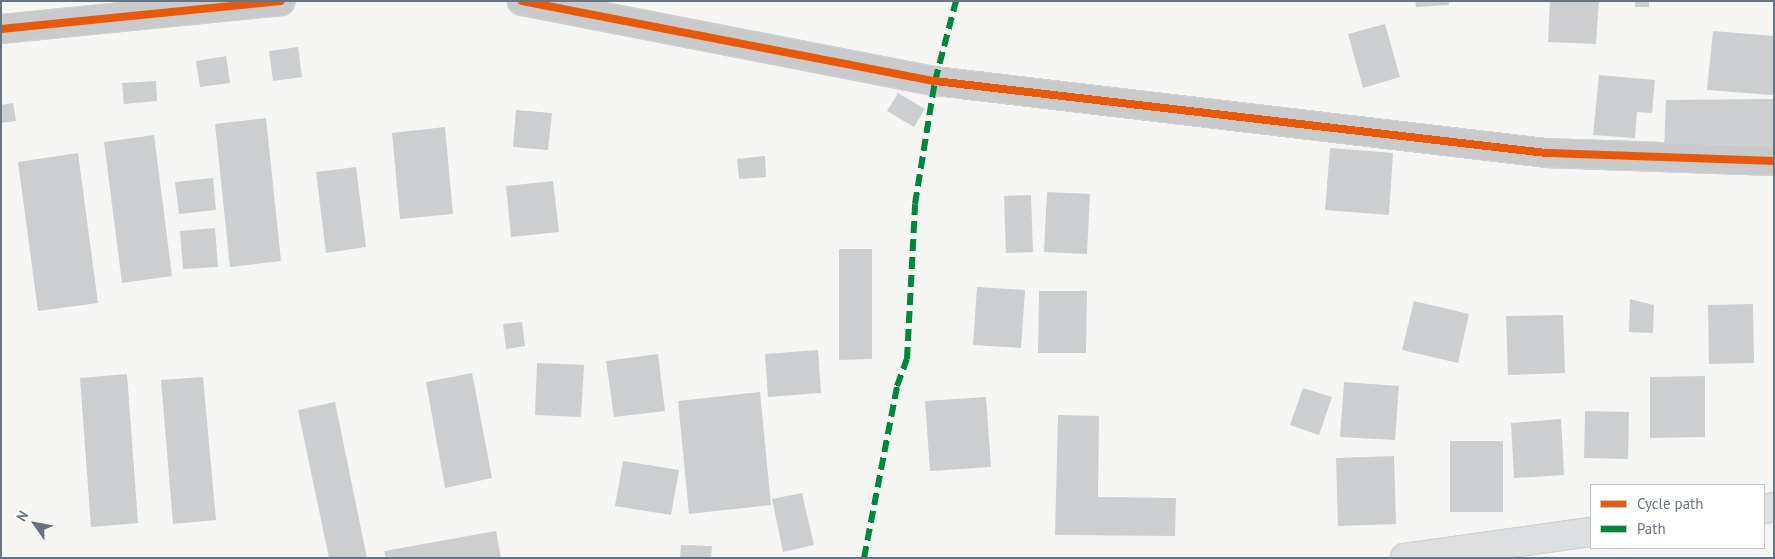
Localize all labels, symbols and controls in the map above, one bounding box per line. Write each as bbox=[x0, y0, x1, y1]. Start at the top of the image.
legend bbox=[1590, 484, 1765, 549]
text: Cycle path bbox=[1637, 494, 1703, 513]
north arrow bbox=[10, 499, 60, 549]
text: N bbox=[12, 507, 32, 525]
text: Path bbox=[1637, 519, 1666, 538]

